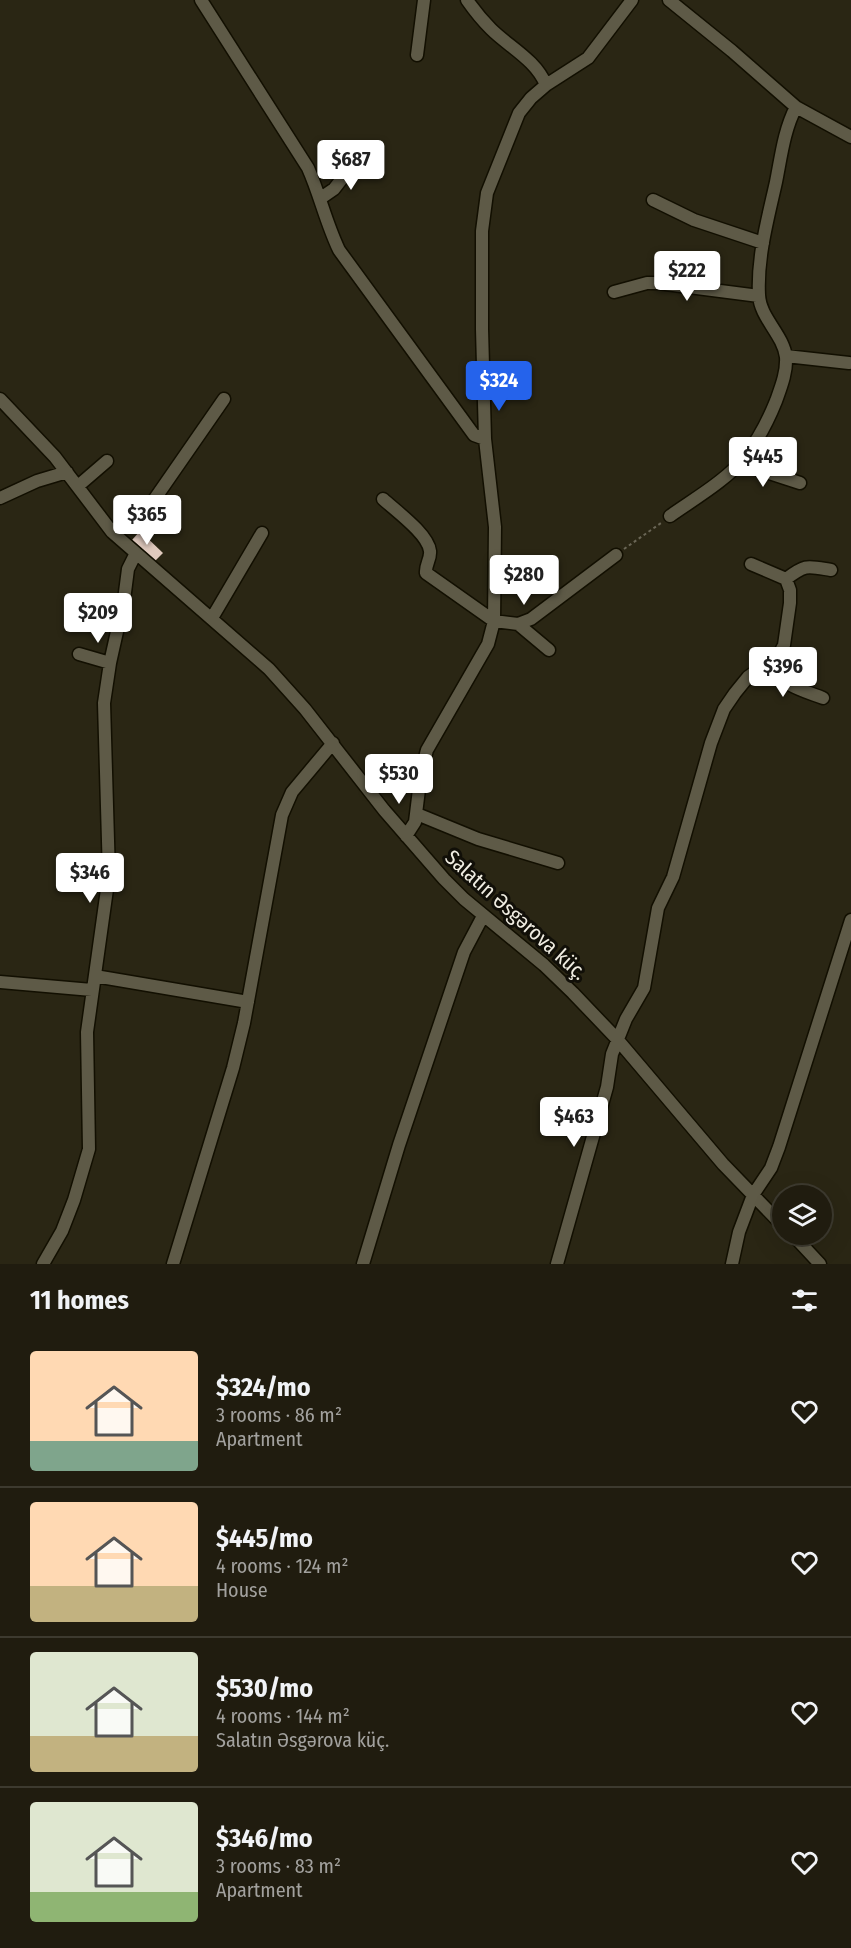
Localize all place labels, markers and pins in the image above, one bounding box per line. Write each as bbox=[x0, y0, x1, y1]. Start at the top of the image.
pin: $687 bbox=[315, 140, 387, 191]
pin: $222 bbox=[651, 251, 723, 302]
pin: $324 bbox=[463, 361, 535, 412]
pin: $445 bbox=[727, 437, 799, 488]
pin: $365 bbox=[111, 495, 183, 546]
pin: $280 bbox=[488, 555, 560, 606]
pin: $209 bbox=[62, 593, 134, 644]
pin: $396 bbox=[747, 647, 819, 698]
pin: $530 bbox=[363, 754, 435, 805]
pin: $346 bbox=[54, 853, 126, 904]
pin: $463 bbox=[538, 1097, 610, 1148]

